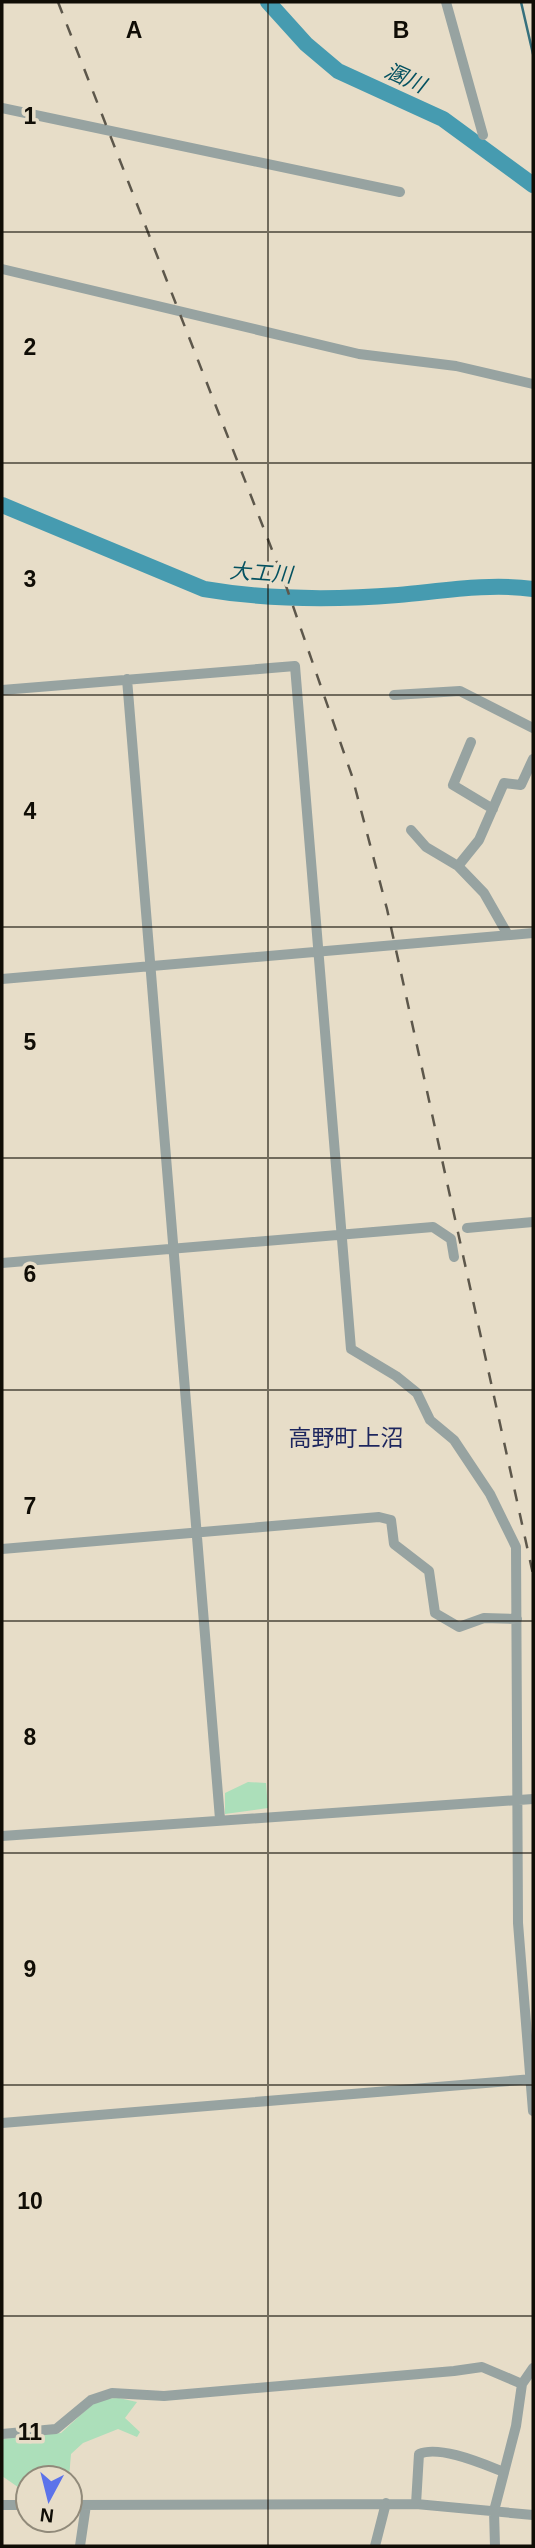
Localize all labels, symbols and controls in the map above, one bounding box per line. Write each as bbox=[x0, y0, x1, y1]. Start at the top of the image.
text: A bbox=[126, 17, 142, 43]
text: B bbox=[393, 17, 409, 43]
water label: 溷川 bbox=[381, 58, 431, 97]
text: 1 bbox=[24, 103, 37, 129]
text: 2 bbox=[24, 334, 36, 360]
water label: 大工川 bbox=[229, 559, 295, 586]
text: 3 bbox=[24, 566, 36, 592]
text: 4 bbox=[24, 798, 37, 824]
text: 5 bbox=[24, 1029, 37, 1055]
text: 6 bbox=[24, 1261, 36, 1287]
district label: 高野町上沼 bbox=[289, 1425, 404, 1451]
text: 7 bbox=[24, 1493, 36, 1519]
text: 8 bbox=[24, 1724, 37, 1750]
text: 9 bbox=[24, 1956, 36, 1982]
text: 10 bbox=[17, 2188, 43, 2214]
text: 11 bbox=[18, 2419, 42, 2445]
north arrow bbox=[14, 2464, 84, 2534]
text: N bbox=[39, 2504, 55, 2527]

